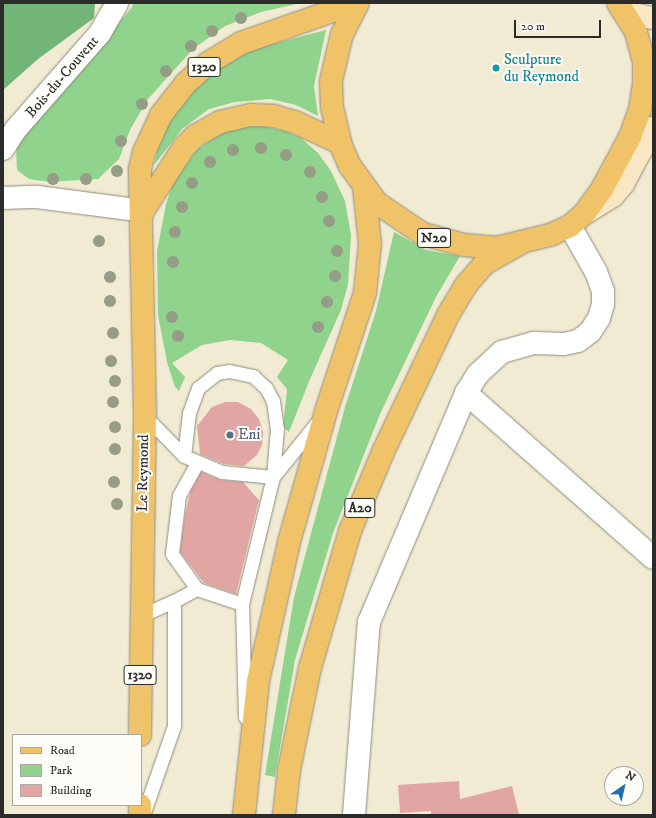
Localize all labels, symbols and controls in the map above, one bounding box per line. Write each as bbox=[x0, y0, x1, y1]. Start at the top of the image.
scale bar bbox=[516, 12, 603, 38]
text: 20 m bbox=[521, 19, 545, 34]
street label: Bois-du-Couvent bbox=[22, 32, 102, 122]
place label: Sculpture du Reymond bbox=[504, 50, 579, 85]
road number: 1320 bbox=[187, 55, 221, 79]
marker: Sculpture du Reymond bbox=[491, 63, 501, 73]
road number: N20 bbox=[417, 226, 451, 250]
place label: Eni bbox=[238, 426, 260, 444]
marker: Eni bbox=[225, 430, 235, 440]
street label: Le Reymond bbox=[133, 434, 153, 512]
road number: A20 bbox=[344, 496, 376, 520]
road number: 1320 bbox=[123, 663, 157, 687]
legend bbox=[12, 734, 142, 806]
text: Road bbox=[50, 743, 75, 758]
text: Park bbox=[50, 763, 72, 778]
north arrow bbox=[604, 766, 644, 806]
text: N bbox=[622, 769, 638, 785]
text: Building bbox=[50, 783, 91, 798]

